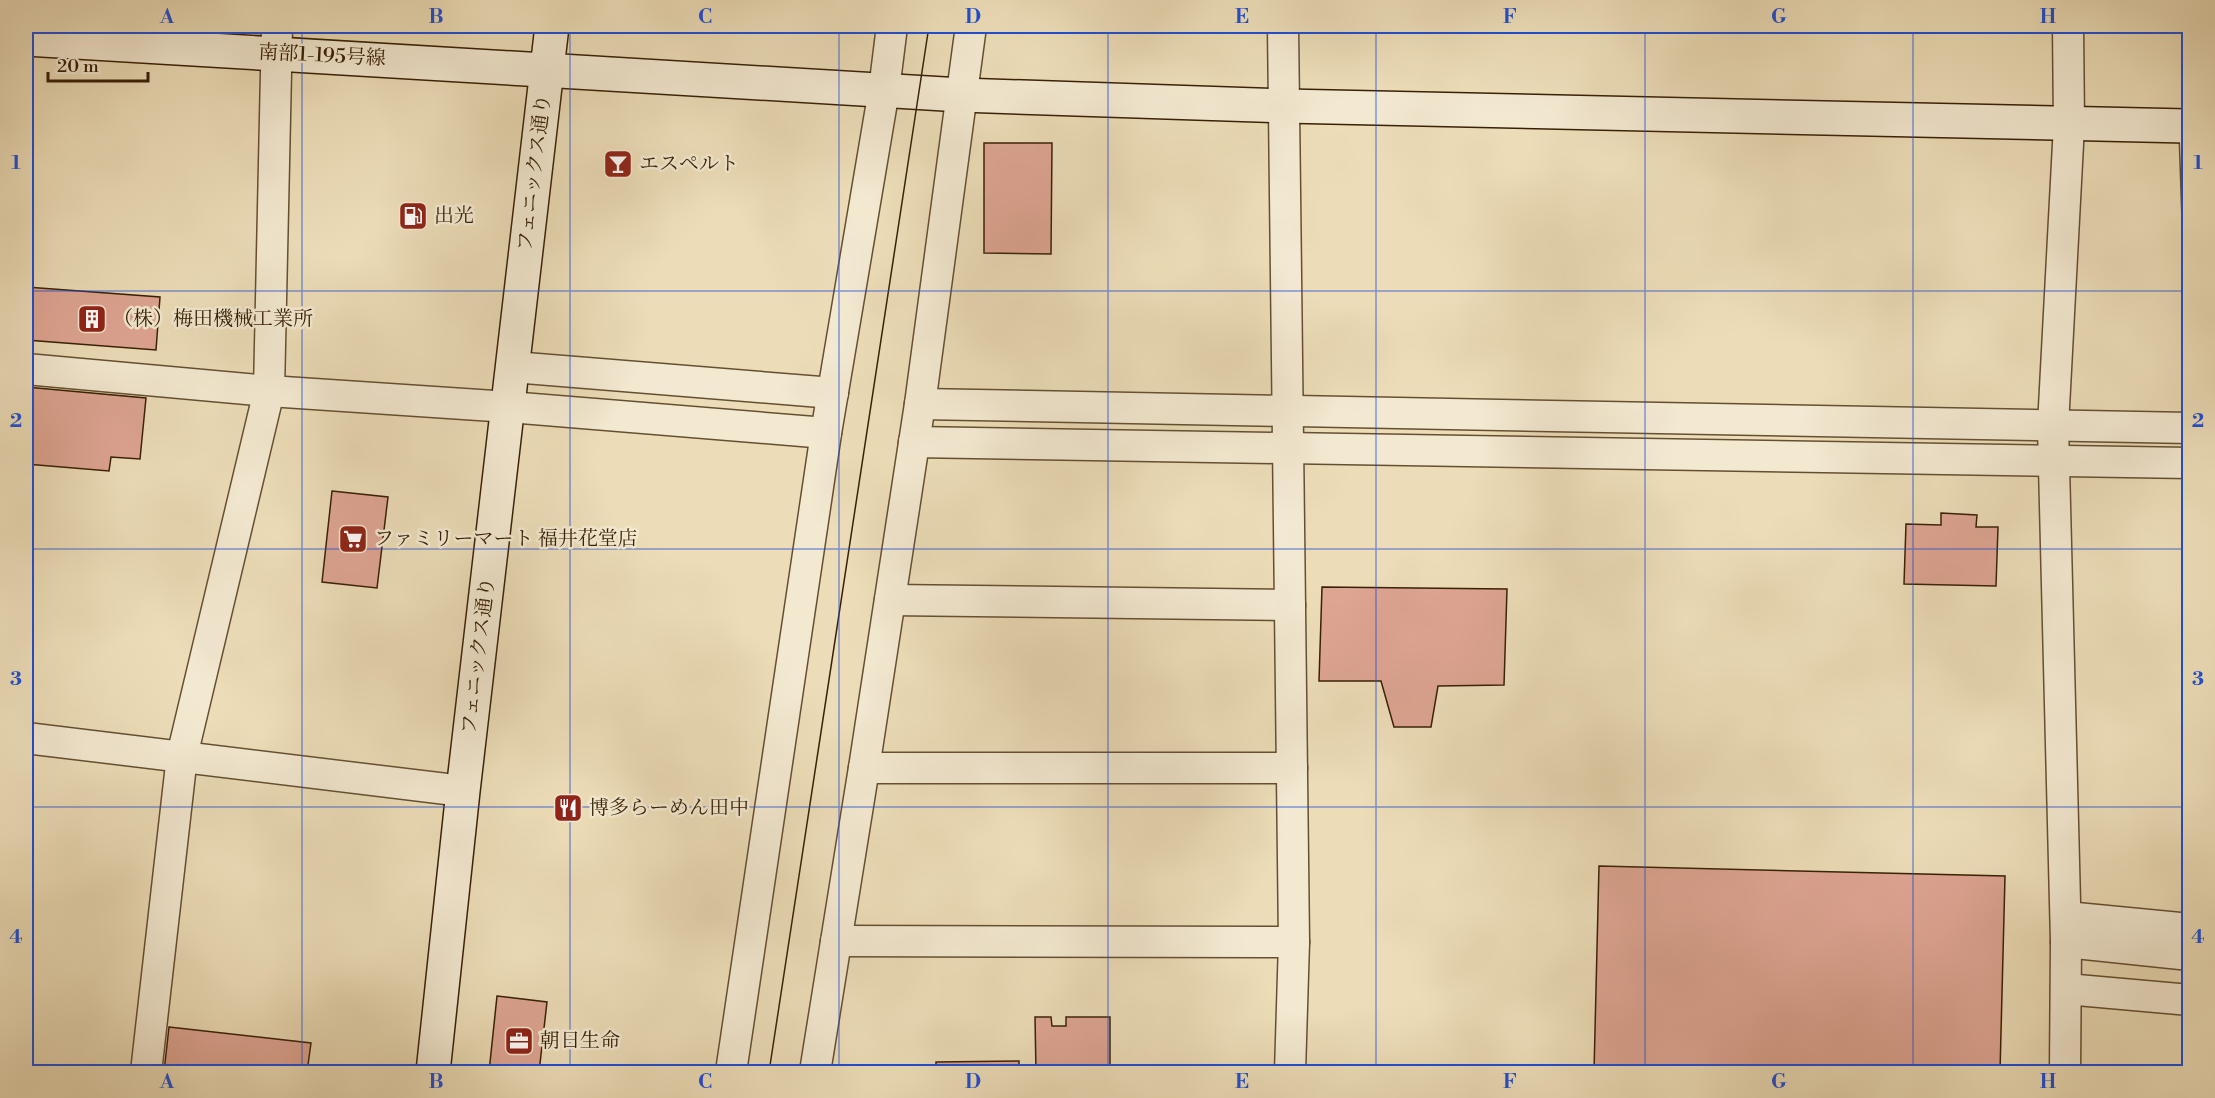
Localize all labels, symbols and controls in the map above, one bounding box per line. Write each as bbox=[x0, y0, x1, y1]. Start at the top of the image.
text: A bbox=[159, 5, 175, 30]
text: B bbox=[428, 5, 444, 30]
text: C bbox=[698, 5, 712, 30]
text: D bbox=[965, 5, 981, 30]
text: E bbox=[1235, 5, 1249, 30]
text: F bbox=[1503, 5, 1517, 30]
text: G bbox=[1771, 5, 1787, 30]
text: H bbox=[2040, 5, 2057, 30]
street label: 南部1-195号線 bbox=[258, 40, 386, 72]
scale bar bbox=[48, 45, 148, 83]
text: 20 m bbox=[57, 55, 99, 78]
street label: フェニックス通り bbox=[513, 93, 557, 253]
bar icon: エスペルト bbox=[602, 148, 634, 180]
text: 1 bbox=[11, 151, 21, 176]
text: 1 bbox=[2193, 151, 2203, 176]
place label: エスペルト bbox=[639, 152, 739, 177]
fuel station icon: 出光 bbox=[397, 200, 429, 232]
place label: 出光 bbox=[434, 204, 474, 229]
building icon: （株）梅田機械工業所 bbox=[76, 303, 108, 335]
place label: （株）梅田機械工業所 bbox=[113, 307, 313, 332]
text: 2 bbox=[10, 409, 22, 434]
text: 2 bbox=[2192, 409, 2204, 434]
supermarket icon: ファミリーマート 福井花堂店 bbox=[337, 523, 369, 555]
place label: ファミリーマート 福井花堂店 bbox=[374, 527, 638, 552]
street label: フェニックス通り bbox=[457, 576, 501, 736]
text: 3 bbox=[10, 667, 22, 692]
text: 3 bbox=[2192, 667, 2204, 692]
restaurant icon: 博多らーめん田中 bbox=[552, 792, 584, 824]
place label: 博多らーめん田中 bbox=[589, 796, 749, 821]
text: 4 bbox=[9, 925, 23, 950]
text: 4 bbox=[2191, 925, 2205, 950]
office icon: 朝日生命 bbox=[503, 1025, 535, 1057]
place label: 朝日生命 bbox=[540, 1029, 620, 1054]
text: A bbox=[159, 1070, 175, 1095]
text: B bbox=[428, 1070, 444, 1095]
text: C bbox=[698, 1070, 712, 1095]
text: D bbox=[965, 1070, 981, 1095]
text: E bbox=[1235, 1070, 1249, 1095]
text: F bbox=[1503, 1070, 1517, 1095]
text: G bbox=[1771, 1070, 1787, 1095]
text: H bbox=[2040, 1070, 2057, 1095]

